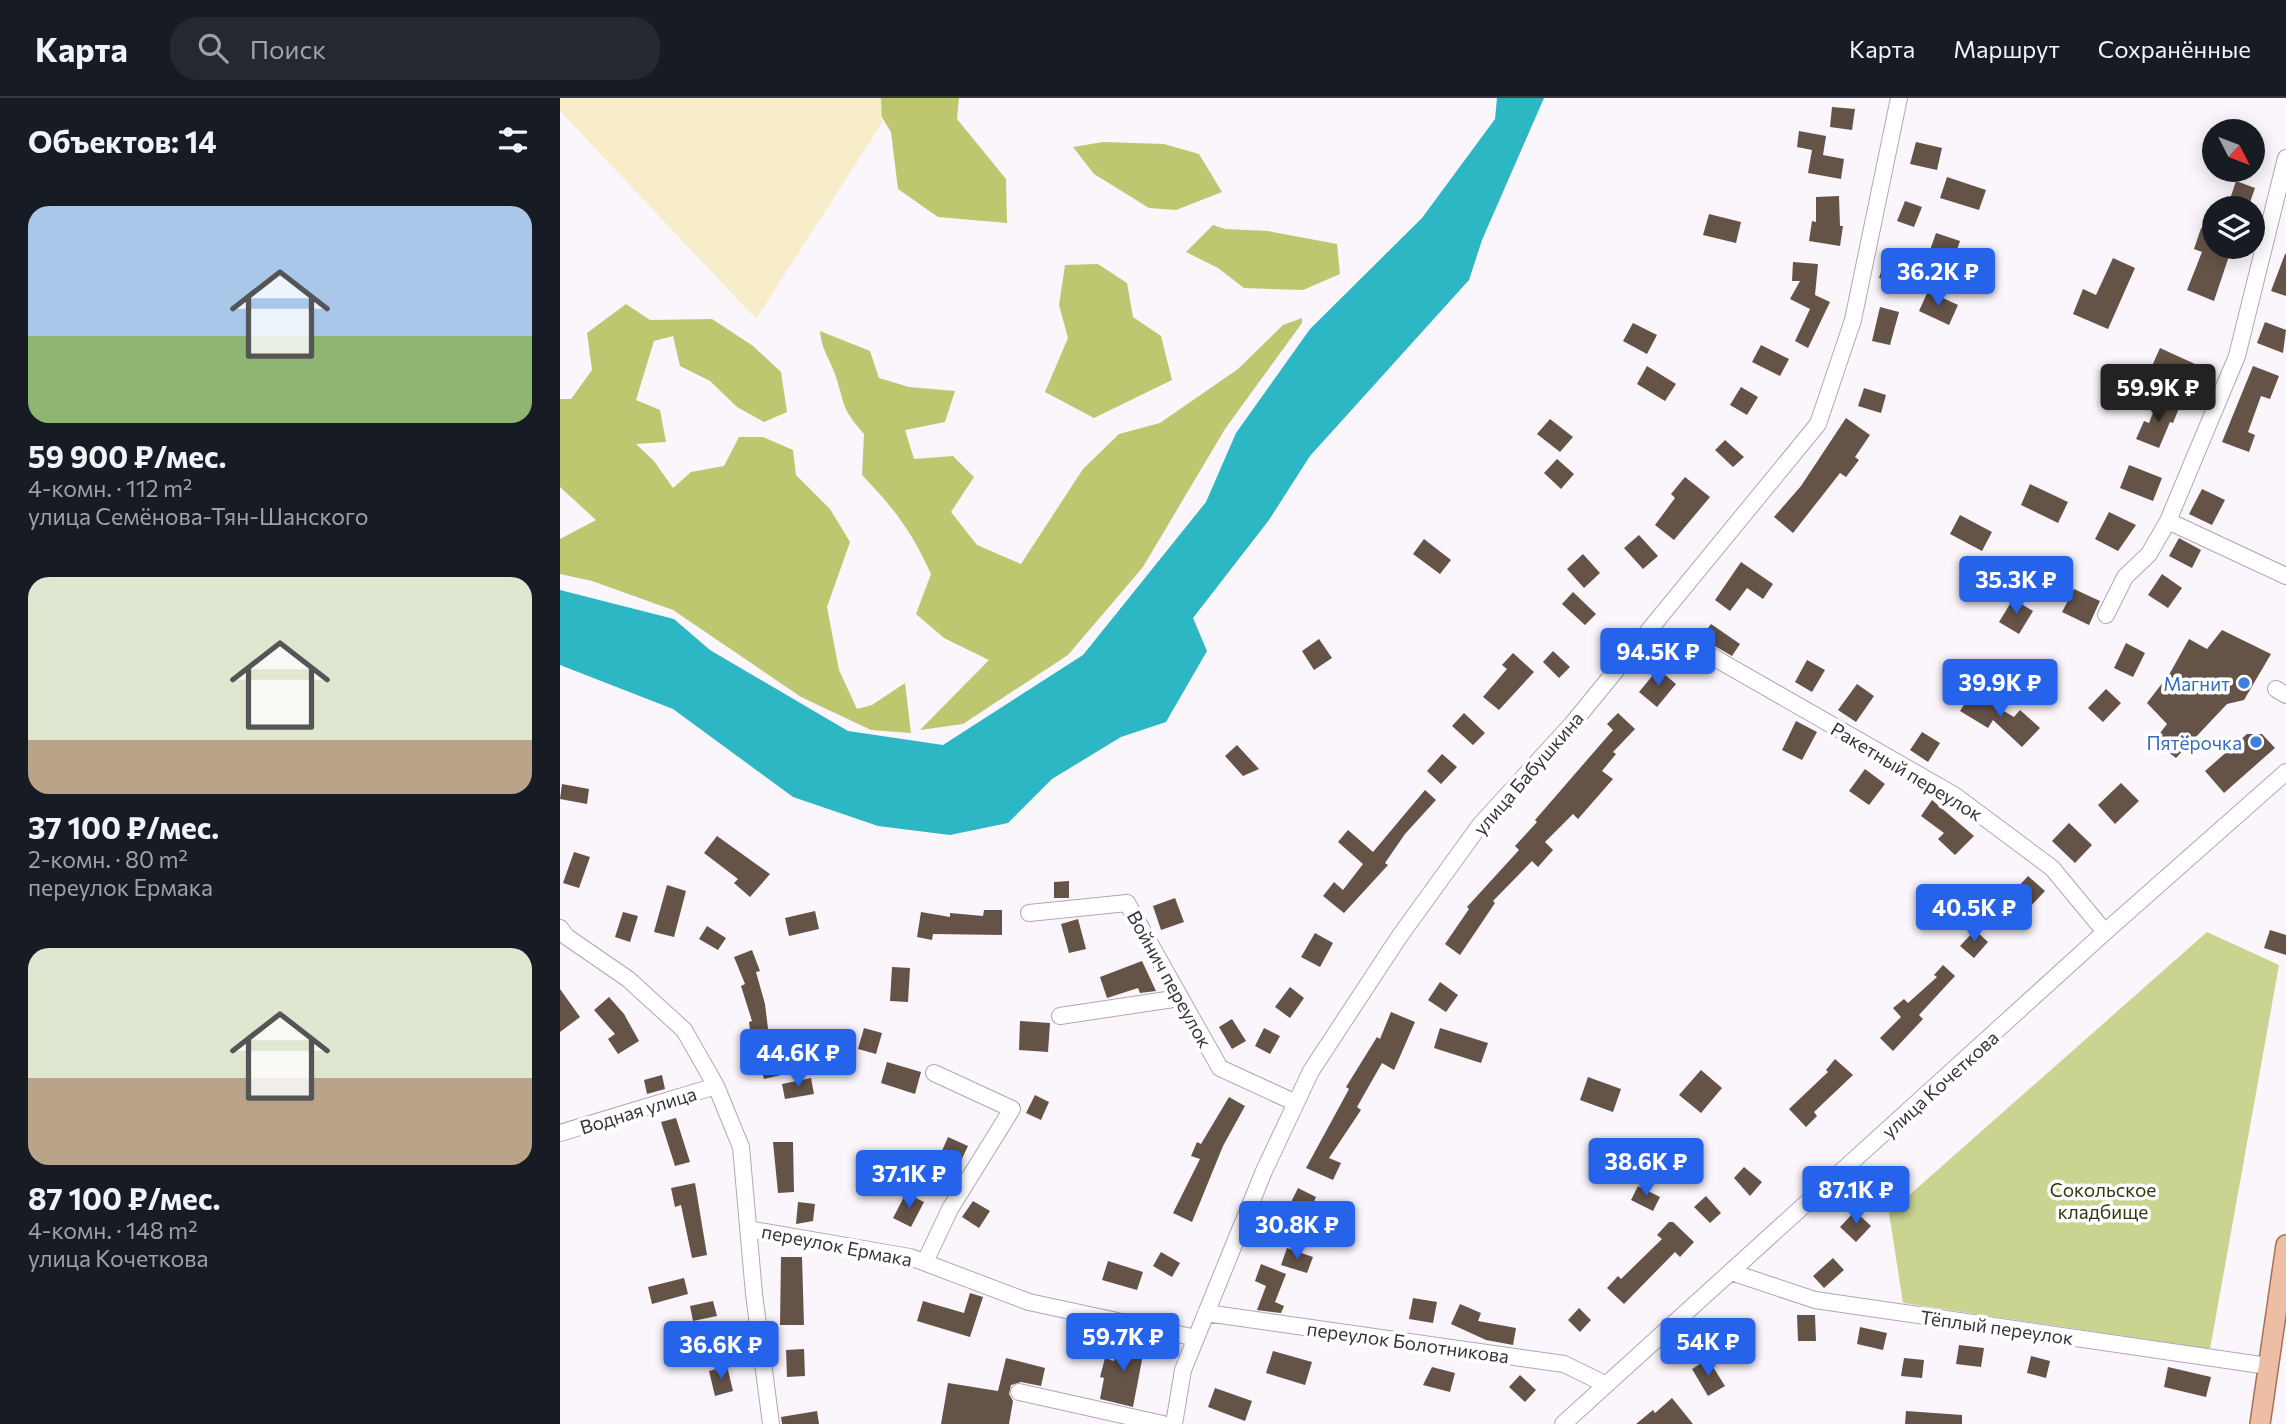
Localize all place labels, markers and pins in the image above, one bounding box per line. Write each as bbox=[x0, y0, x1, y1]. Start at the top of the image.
pin: 36.2K ₽ bbox=[1873, 248, 2003, 308]
pin: 59.9K ₽ bbox=[2093, 364, 2223, 424]
pin: 35.3K ₽ bbox=[1951, 556, 2081, 616]
pin: 94.5K ₽ bbox=[1593, 628, 1723, 688]
pin: 39.9K ₽ bbox=[1935, 660, 2065, 719]
place label: Магнит bbox=[2163, 672, 2230, 695]
marker: Магнит bbox=[2236, 675, 2252, 691]
place label: Пятёрочка bbox=[2146, 731, 2242, 754]
marker: Пятёрочка bbox=[2248, 734, 2264, 750]
pin: 40.5K ₽ bbox=[1909, 884, 2039, 944]
pin: 44.6K ₽ bbox=[733, 1030, 863, 1089]
pin: 38.6K ₽ bbox=[1581, 1138, 1711, 1198]
pin: 37.1K ₽ bbox=[844, 1150, 974, 1210]
pin: 87.1K ₽ bbox=[1791, 1166, 1921, 1226]
pin: 30.8K ₽ bbox=[1232, 1202, 1362, 1261]
pin: 59.7K ₽ bbox=[1058, 1314, 1188, 1373]
pin: 54K ₽ bbox=[1659, 1318, 1757, 1378]
pin: 36.6K ₽ bbox=[656, 1322, 786, 1381]

